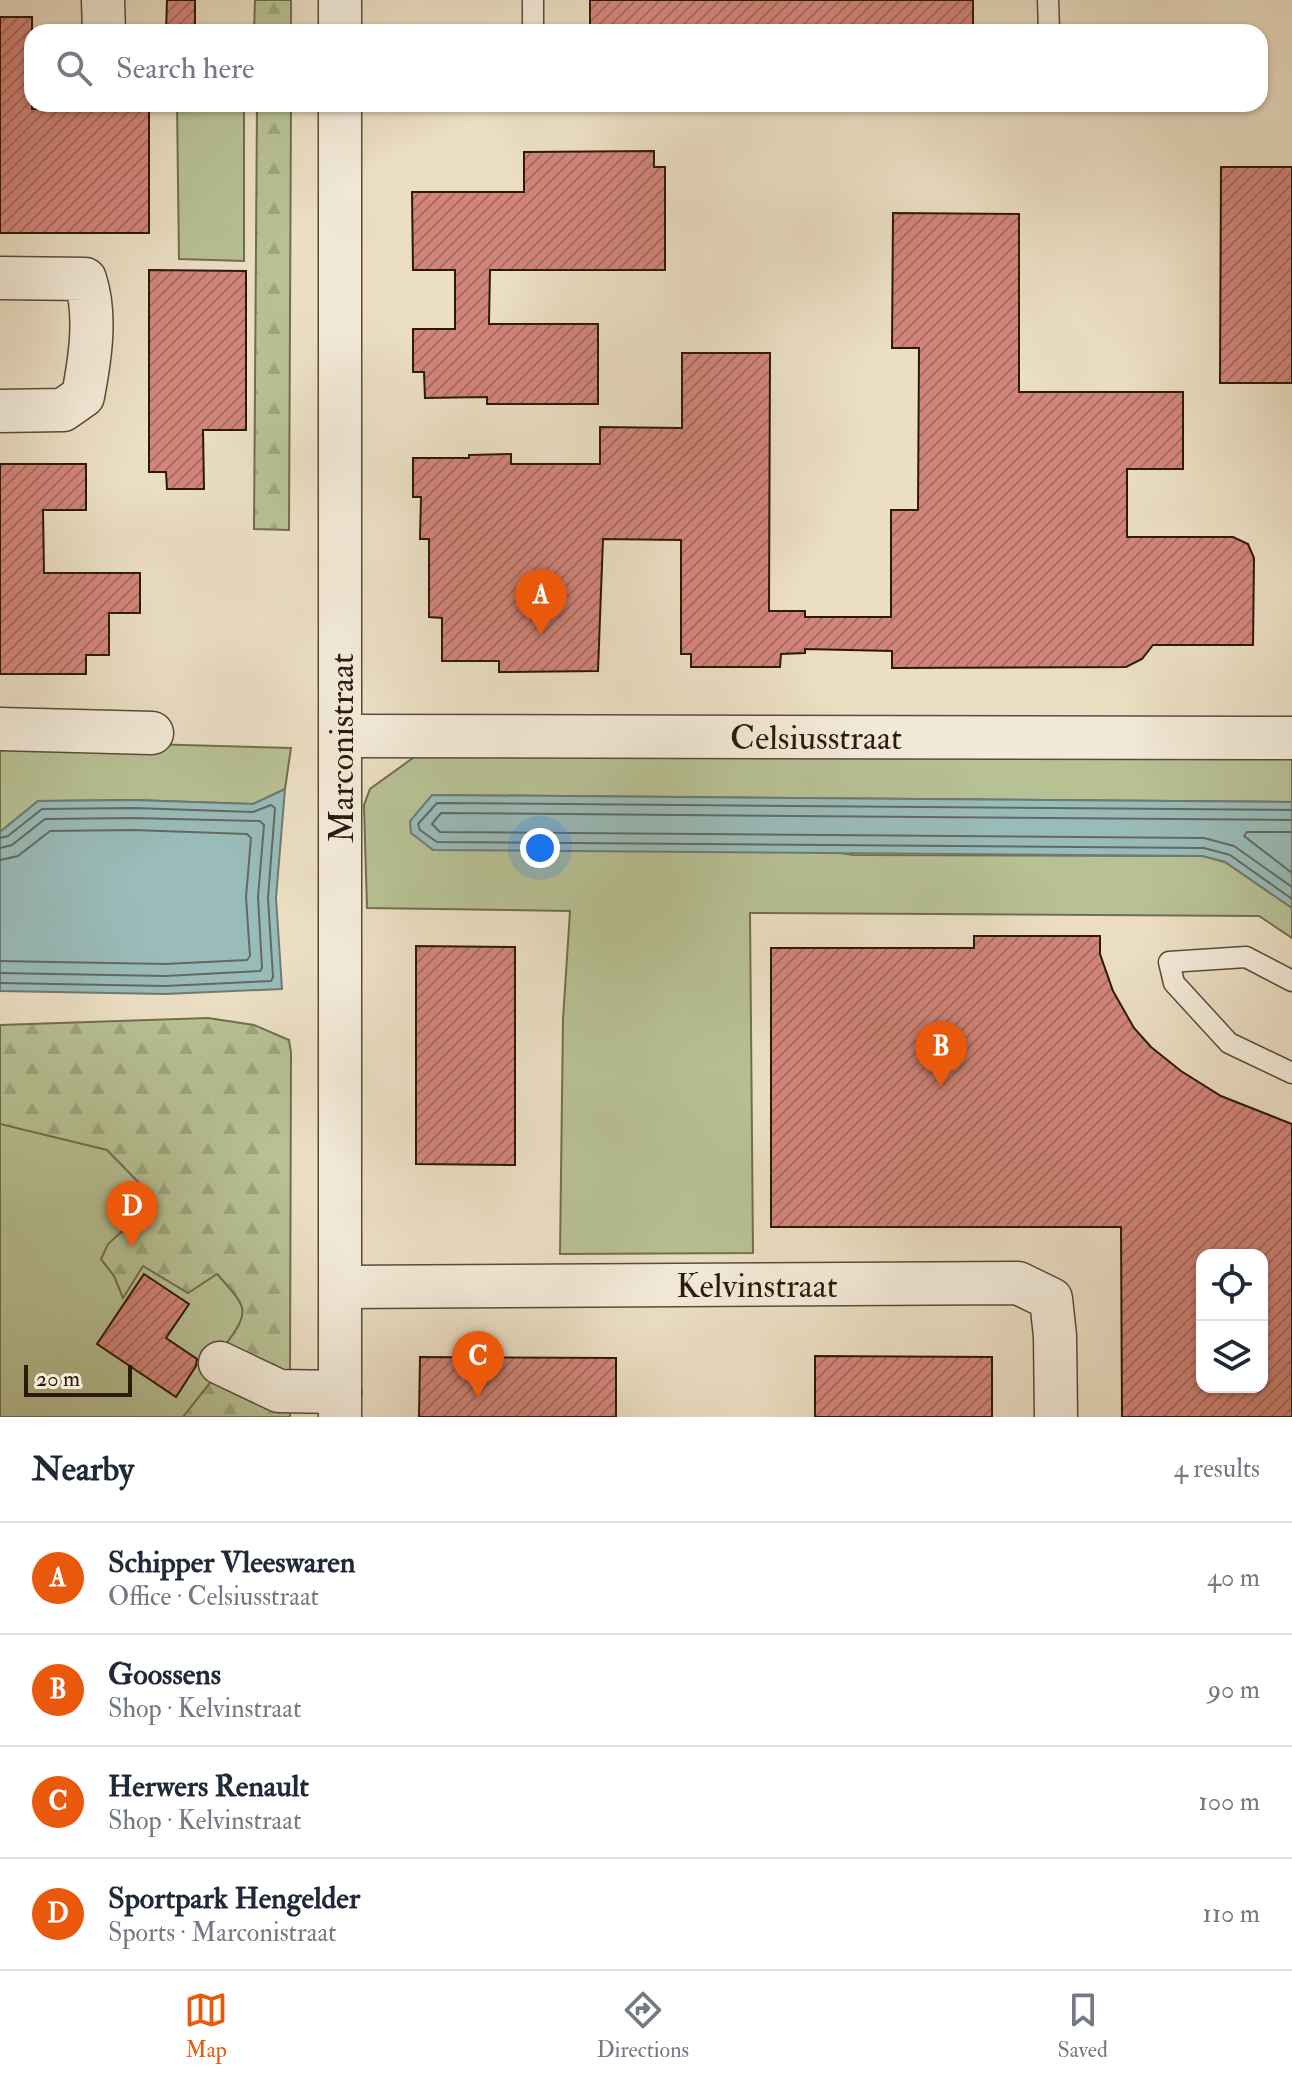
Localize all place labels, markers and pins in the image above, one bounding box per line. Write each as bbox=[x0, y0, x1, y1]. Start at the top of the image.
pin: A bbox=[515, 569, 567, 635]
pin: B bbox=[915, 1021, 967, 1087]
pin: D bbox=[106, 1181, 158, 1247]
pin: C bbox=[452, 1331, 504, 1397]

